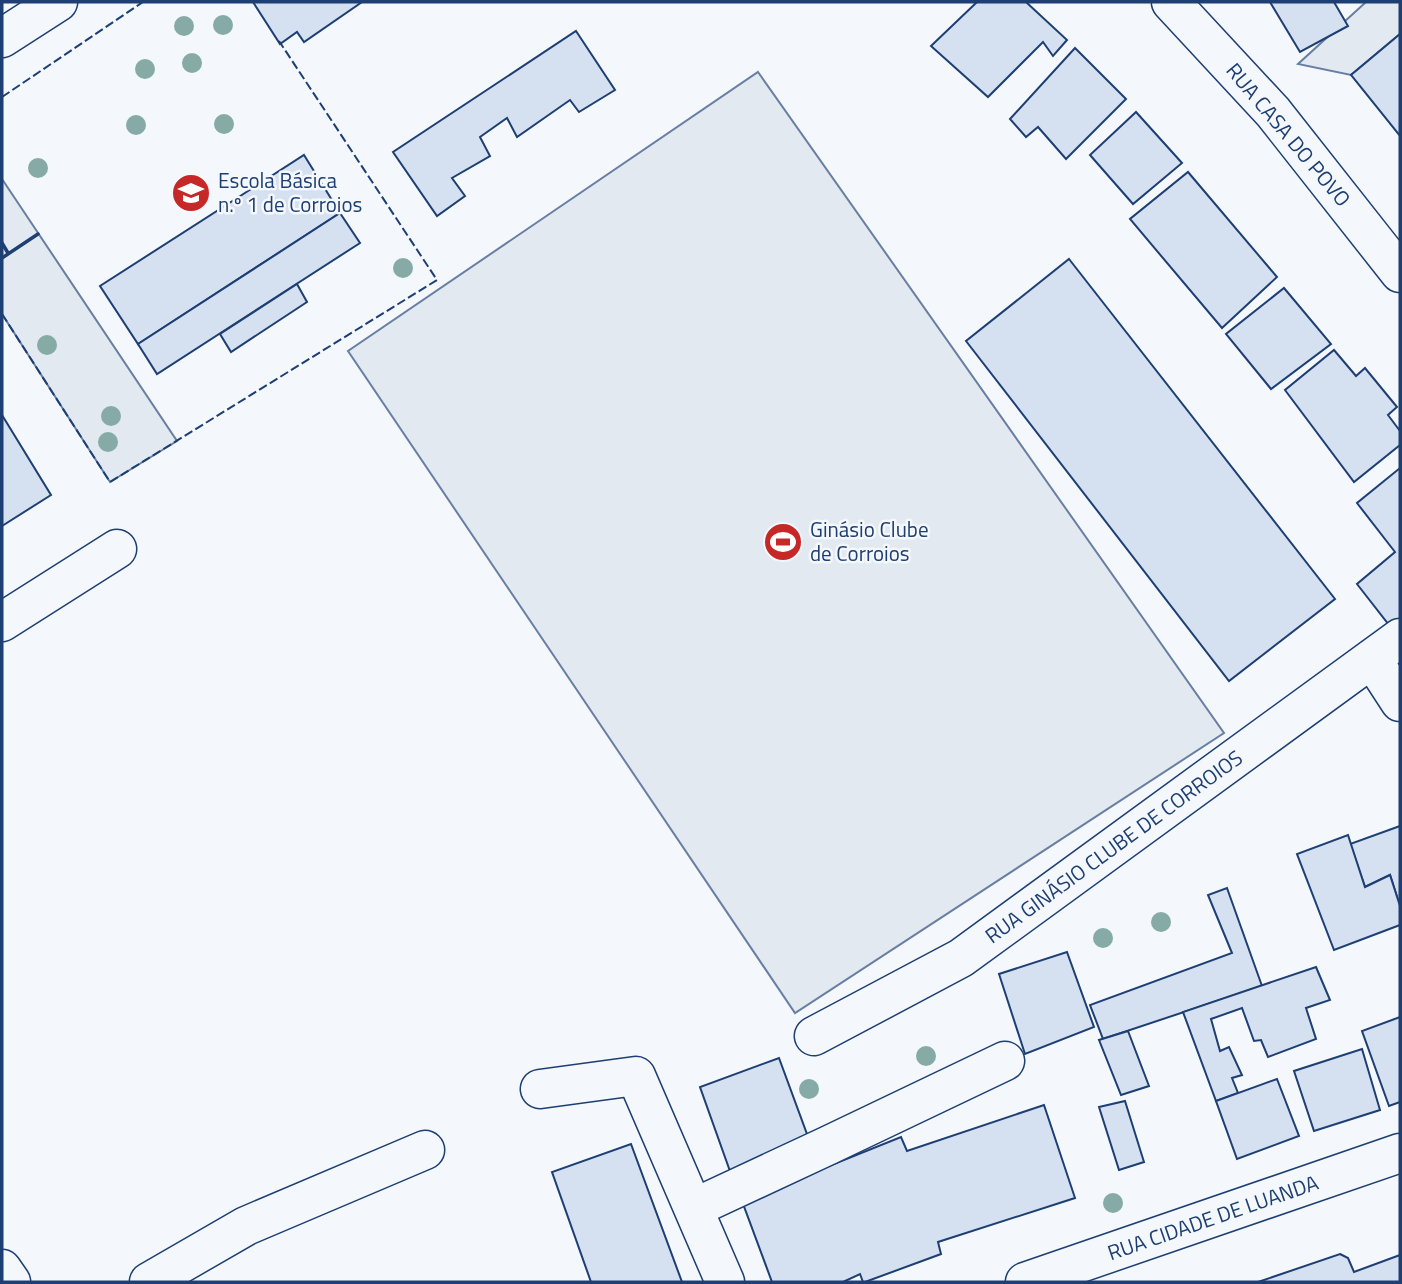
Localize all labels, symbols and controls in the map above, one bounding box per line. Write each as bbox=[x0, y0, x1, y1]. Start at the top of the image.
street label: RUA CASA DO POVO bbox=[1219, 55, 1359, 213]
place label: Escola Básica n.º 1 de Corroios bbox=[218, 164, 362, 220]
school or university icon: Escola Básica n.º 1 de Corroios bbox=[170, 172, 212, 214]
place label: Ginásio Clube de Corroios bbox=[810, 513, 928, 569]
sports icon: Ginásio Clube de Corroios bbox=[762, 521, 804, 563]
street label: RUA GINÁSIO CLUBE DE CORROIOS bbox=[978, 742, 1249, 951]
street label: RUA CIDADE DE LUANDA bbox=[1103, 1166, 1323, 1268]

